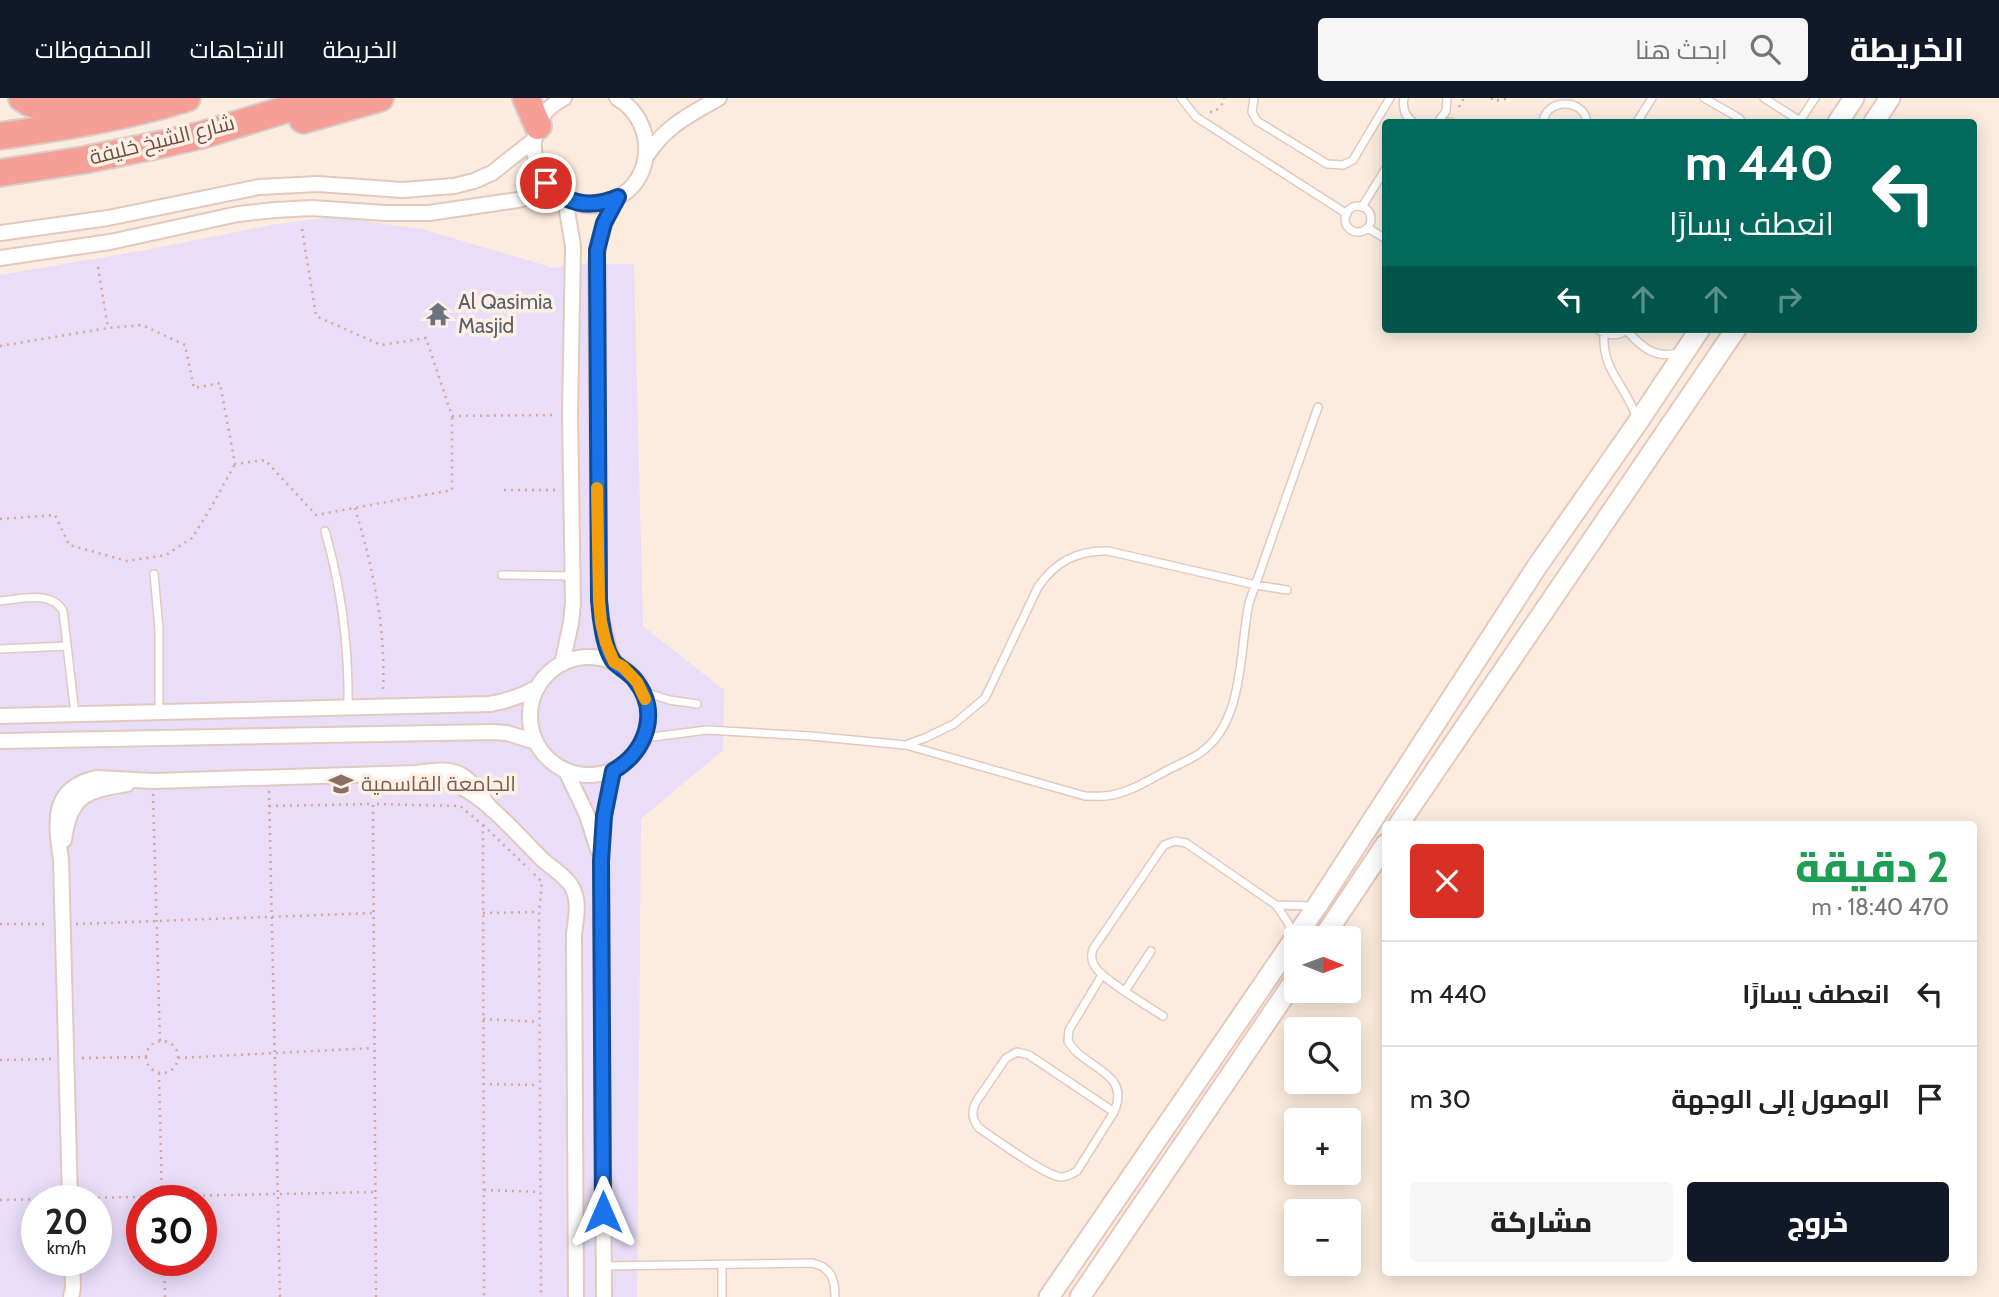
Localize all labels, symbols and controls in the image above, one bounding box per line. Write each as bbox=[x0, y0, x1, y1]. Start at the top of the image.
search box bbox=[1318, 18, 1808, 81]
text: الخريطة bbox=[1850, 29, 1964, 69]
icon: search bbox=[1746, 30, 1784, 68]
text: ابحث هنا bbox=[1635, 34, 1728, 66]
text: المحفوظات bbox=[35, 35, 152, 64]
text: الاتجاهات bbox=[190, 35, 285, 64]
text: الخريطة bbox=[323, 35, 398, 64]
street label: شارع الشيخ خليفة bbox=[87, 109, 238, 172]
text: 440 m bbox=[1685, 133, 1834, 192]
icon: left bbox=[1858, 147, 1949, 238]
pin bbox=[516, 153, 576, 213]
icon: arrive bbox=[527, 164, 565, 202]
text: انعطف يسارًا bbox=[1669, 204, 1834, 243]
icon: left bbox=[1551, 280, 1589, 318]
icon: ahead bbox=[1624, 280, 1662, 318]
icon: ahead bbox=[1697, 280, 1735, 318]
icon: right bbox=[1770, 280, 1808, 318]
place label: Al Qasimia Masjid bbox=[458, 289, 553, 339]
temple icon: Al Qasimia Masjid bbox=[424, 300, 452, 328]
school or university icon: الجامعة القاسمية bbox=[327, 770, 355, 798]
place label: الجامعة القاسمية bbox=[361, 771, 516, 796]
text: 2 دقيقة bbox=[1795, 841, 1949, 893]
button: close bbox=[1410, 844, 1484, 918]
text: 470 m · 18:40 bbox=[1812, 893, 1949, 921]
north arrow bbox=[1284, 926, 1362, 1003]
map controls bbox=[1284, 926, 1361, 1276]
icon: left bbox=[1911, 975, 1949, 1013]
text: 440 m bbox=[1410, 978, 1487, 1010]
text: انعطف يسارًا bbox=[1742, 978, 1890, 1010]
button: search bbox=[1284, 1017, 1361, 1094]
icon: arrive bbox=[1911, 1080, 1949, 1118]
text: 30 m bbox=[1410, 1083, 1471, 1115]
text: الوصول إلى الوجهة bbox=[1671, 1083, 1890, 1115]
button: + bbox=[1284, 1108, 1361, 1185]
position arrow bbox=[566, 1175, 640, 1249]
button: مشاركة bbox=[1410, 1182, 1673, 1262]
button: خروج bbox=[1687, 1182, 1949, 1262]
speed limit sign: 30 bbox=[126, 1185, 217, 1276]
button: − bbox=[1284, 1199, 1361, 1276]
text: 20 bbox=[45, 1200, 88, 1243]
text: km/h bbox=[47, 1237, 86, 1259]

